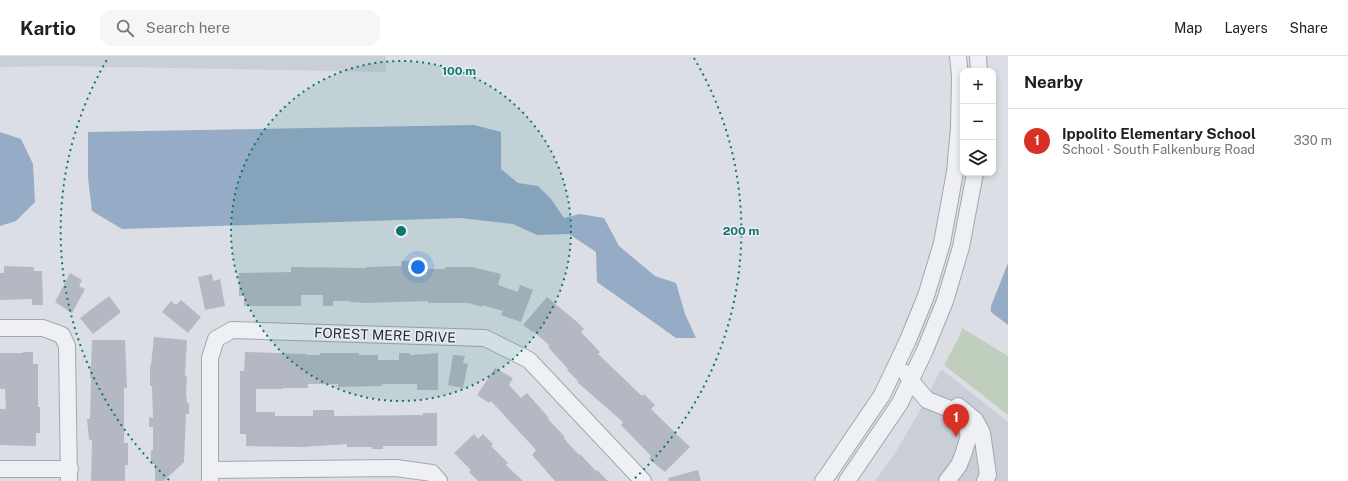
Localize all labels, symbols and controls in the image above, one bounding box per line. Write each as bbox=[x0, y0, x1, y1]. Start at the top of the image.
search box bbox=[100, 10, 380, 46]
text: Kartio bbox=[20, 17, 76, 39]
icon: search bbox=[114, 17, 136, 39]
text: Search here bbox=[146, 19, 230, 36]
text: Map bbox=[1174, 20, 1202, 36]
text: Layers bbox=[1224, 20, 1268, 36]
text: Share bbox=[1290, 20, 1328, 36]
text: 100 m bbox=[442, 64, 476, 78]
map controls bbox=[960, 68, 996, 176]
button: + bbox=[960, 68, 996, 104]
text: Nearby bbox=[1024, 72, 1083, 92]
button: − bbox=[960, 104, 996, 140]
text: Ippolito Elementary School bbox=[1062, 125, 1256, 142]
text: 1 bbox=[1034, 133, 1040, 148]
text: 330 m bbox=[1293, 133, 1332, 148]
button: layers bbox=[960, 140, 996, 176]
text: School · South Falkenburg Road bbox=[1062, 142, 1255, 157]
centre of rings bbox=[394, 224, 408, 238]
text: 200 m bbox=[723, 224, 759, 238]
your location bbox=[408, 257, 428, 277]
street label: FOREST MERE DRIVE bbox=[314, 325, 456, 345]
pin: 1 bbox=[943, 404, 969, 437]

